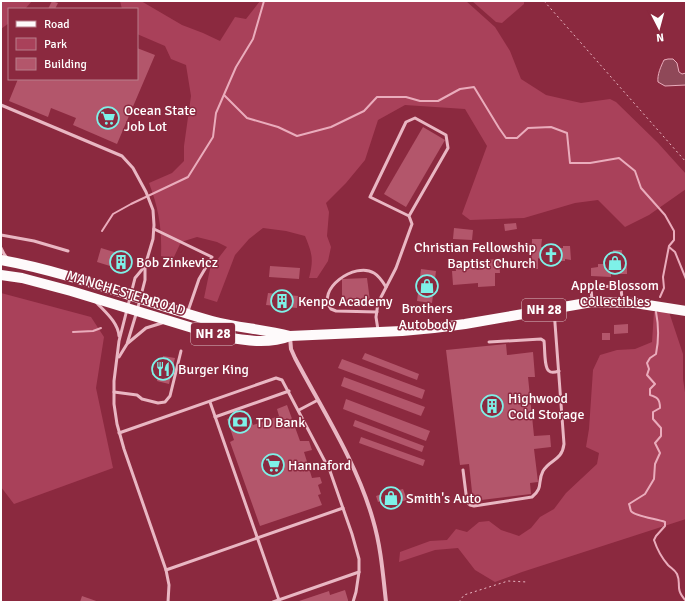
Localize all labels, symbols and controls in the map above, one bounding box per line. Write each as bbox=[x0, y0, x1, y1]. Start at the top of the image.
legend bbox=[8, 8, 138, 80]
north arrow bbox=[639, 8, 679, 48]
text: Road bbox=[44, 17, 70, 32]
text: N bbox=[656, 31, 664, 44]
text: Park bbox=[44, 37, 67, 52]
text: Building bbox=[44, 57, 87, 72]
place label: Ocean State Job Lot bbox=[124, 102, 196, 135]
supermarket icon: Ocean State Job Lot bbox=[95, 105, 121, 131]
place label: Christian Fellowship Baptist Church bbox=[414, 239, 536, 272]
church icon: Christian Fellowship Baptist Church bbox=[538, 242, 564, 268]
building icon: Bob Zinkevicz bbox=[108, 249, 134, 275]
shop icon: Apple Blossom Collectibles bbox=[602, 250, 628, 276]
place label: Bob Zinkevicz bbox=[136, 254, 218, 271]
street label: MANCHESTER ROAD bbox=[64, 267, 188, 319]
shop icon: Brothers Autobody bbox=[414, 273, 440, 299]
place label: Apple Blossom Collectibles bbox=[571, 277, 659, 310]
building icon: Kenpo Academy bbox=[269, 288, 295, 314]
place label: Kenpo Academy bbox=[298, 293, 393, 310]
road number: NH 28 bbox=[522, 299, 566, 321]
place label: Brothers Autobody bbox=[399, 300, 456, 333]
road number: NH 28 bbox=[191, 323, 235, 345]
restaurant icon: Burger King bbox=[150, 356, 176, 382]
place label: Burger King bbox=[178, 361, 249, 378]
place label: Highwood Cold Storage bbox=[508, 390, 584, 423]
building icon: Highwood Cold Storage bbox=[479, 393, 505, 419]
bank icon: TD Bank bbox=[227, 409, 253, 435]
place label: TD Bank bbox=[256, 414, 305, 431]
supermarket icon: Hannaford bbox=[260, 452, 286, 478]
place label: Hannaford bbox=[288, 457, 351, 474]
shop icon: Smith's Auto bbox=[378, 485, 404, 511]
place label: Smith's Auto bbox=[406, 490, 481, 507]

